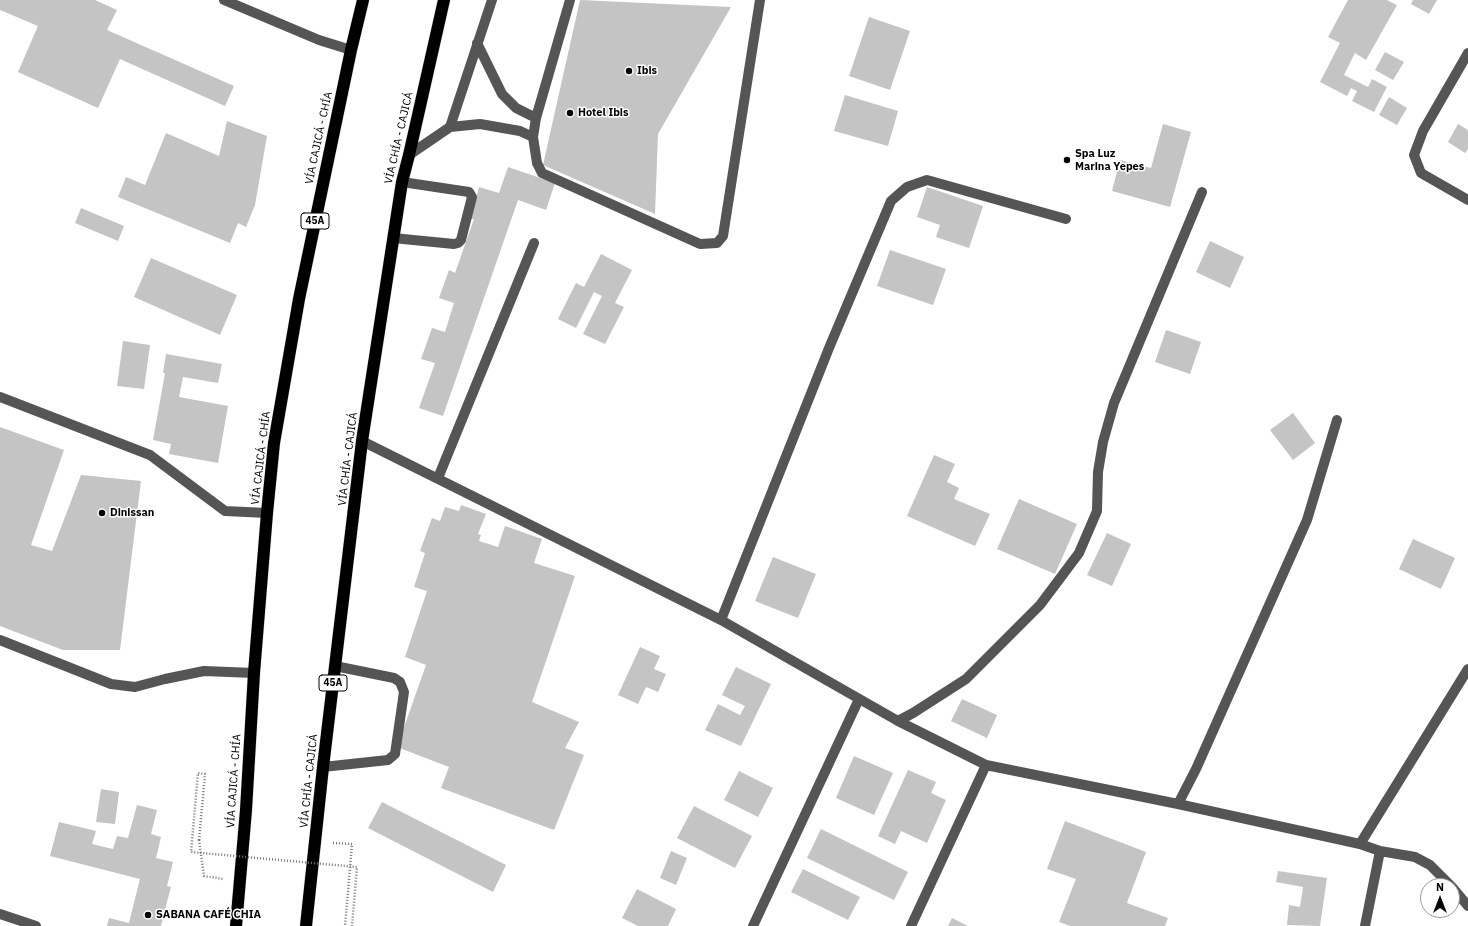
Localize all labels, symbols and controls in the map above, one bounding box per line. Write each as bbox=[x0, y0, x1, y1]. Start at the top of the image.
place label: Ibis bbox=[637, 64, 657, 78]
marker: Ibis bbox=[624, 66, 634, 76]
street label: VÍA CAJICÁ - CHÍA bbox=[303, 91, 335, 185]
street label: VÍA CHÍA - CAJICÁ bbox=[382, 91, 416, 185]
place label: Hotel Ibis bbox=[578, 106, 629, 120]
marker: Hotel Ibis bbox=[565, 108, 575, 118]
place label: Spa Luz Marina Yepes bbox=[1075, 147, 1144, 173]
marker: Spa Luz Marina Yepes bbox=[1062, 155, 1072, 165]
road number: 45A bbox=[301, 213, 329, 229]
street label: VÍA CAJICÁ - CHÍA bbox=[249, 410, 273, 506]
street label: VÍA CHÍA - CAJICÁ bbox=[336, 411, 360, 507]
place label: Dinissan bbox=[110, 506, 154, 520]
marker: Dinissan bbox=[97, 508, 107, 518]
road number: 45A bbox=[319, 675, 347, 691]
street label: VÍA CHÍA - CAJICÁ bbox=[298, 733, 320, 829]
street label: VÍA CAJICÁ - CHÍA bbox=[224, 734, 244, 828]
north arrow bbox=[1420, 878, 1460, 918]
text: N bbox=[1436, 880, 1444, 894]
place label: SABANA CAFÉ CHIA bbox=[156, 908, 261, 922]
marker: SABANA CAFÉ CHIA bbox=[143, 910, 153, 920]

